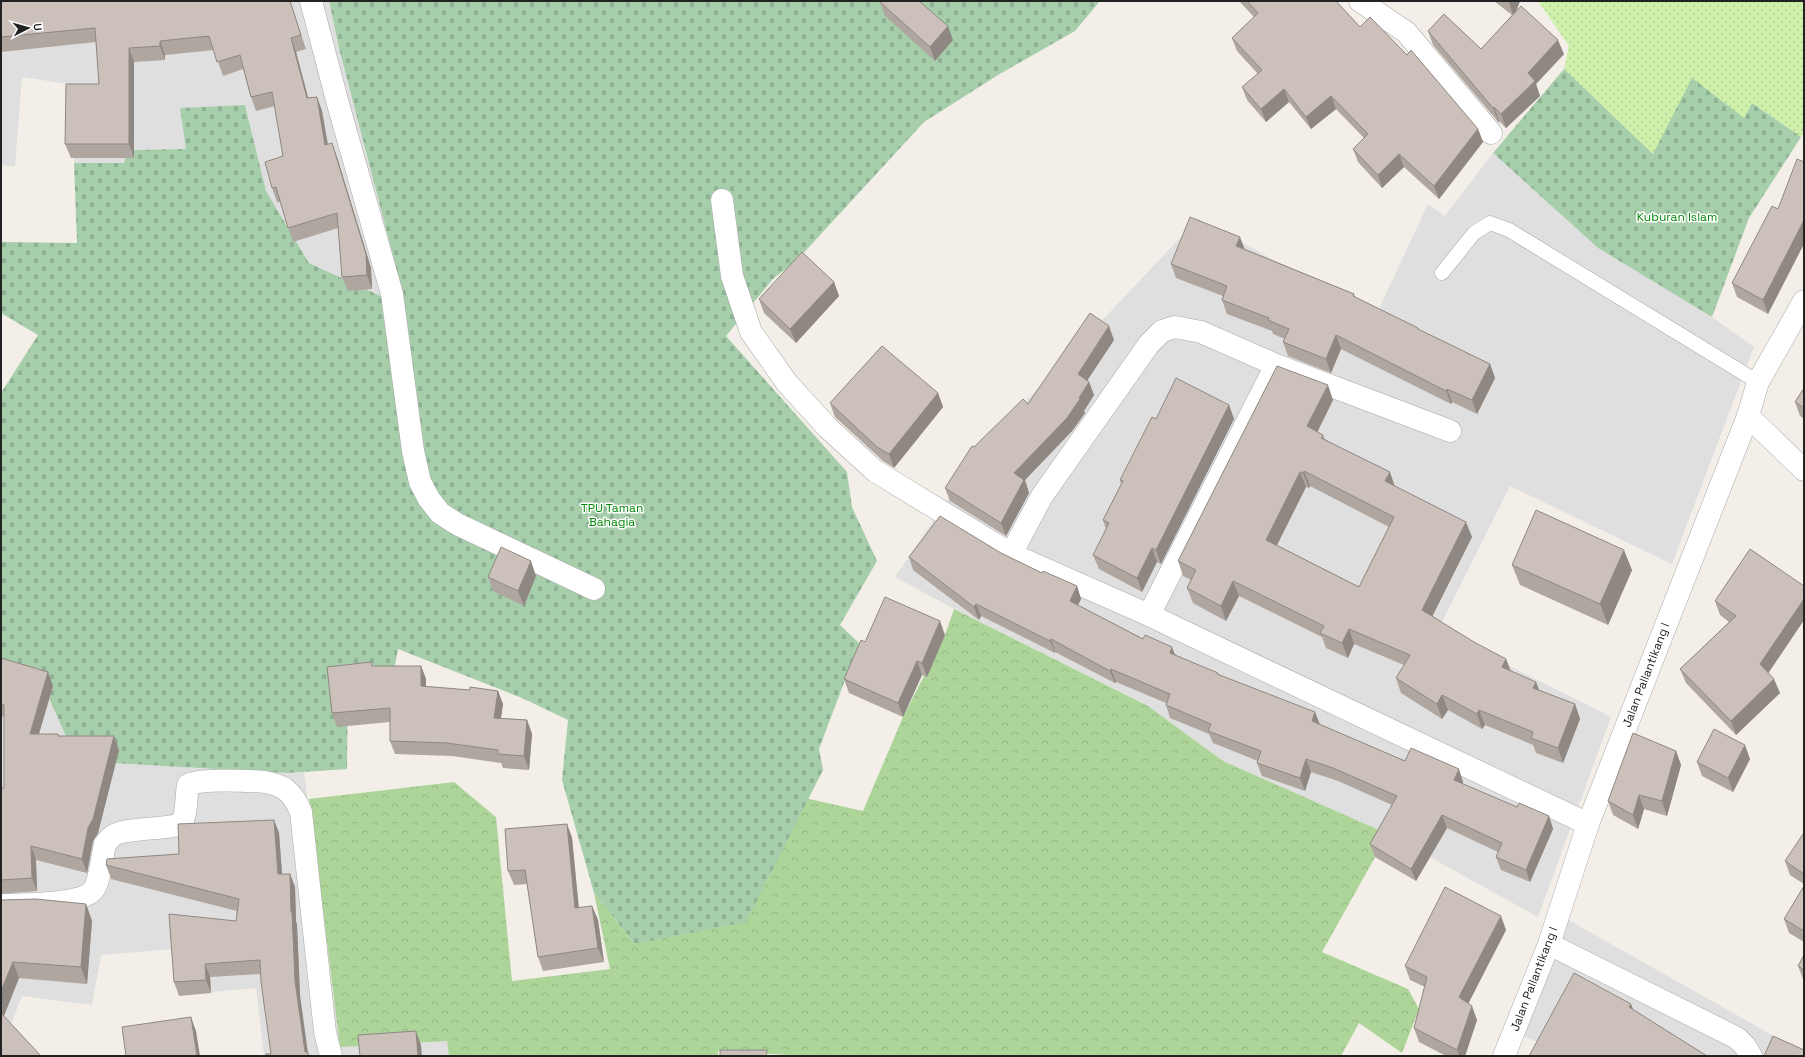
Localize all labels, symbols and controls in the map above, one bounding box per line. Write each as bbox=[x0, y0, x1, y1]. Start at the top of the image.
north arrow bbox=[8, 8, 48, 48]
text: U bbox=[31, 23, 45, 31]
park label: Kuburan Islam bbox=[1637, 209, 1717, 225]
park label: TPU Taman Bahagia bbox=[581, 500, 643, 530]
street label: Jalan Pallantikang I bbox=[1619, 620, 1673, 730]
street label: Jalan Pallantikang I bbox=[1507, 924, 1561, 1034]

